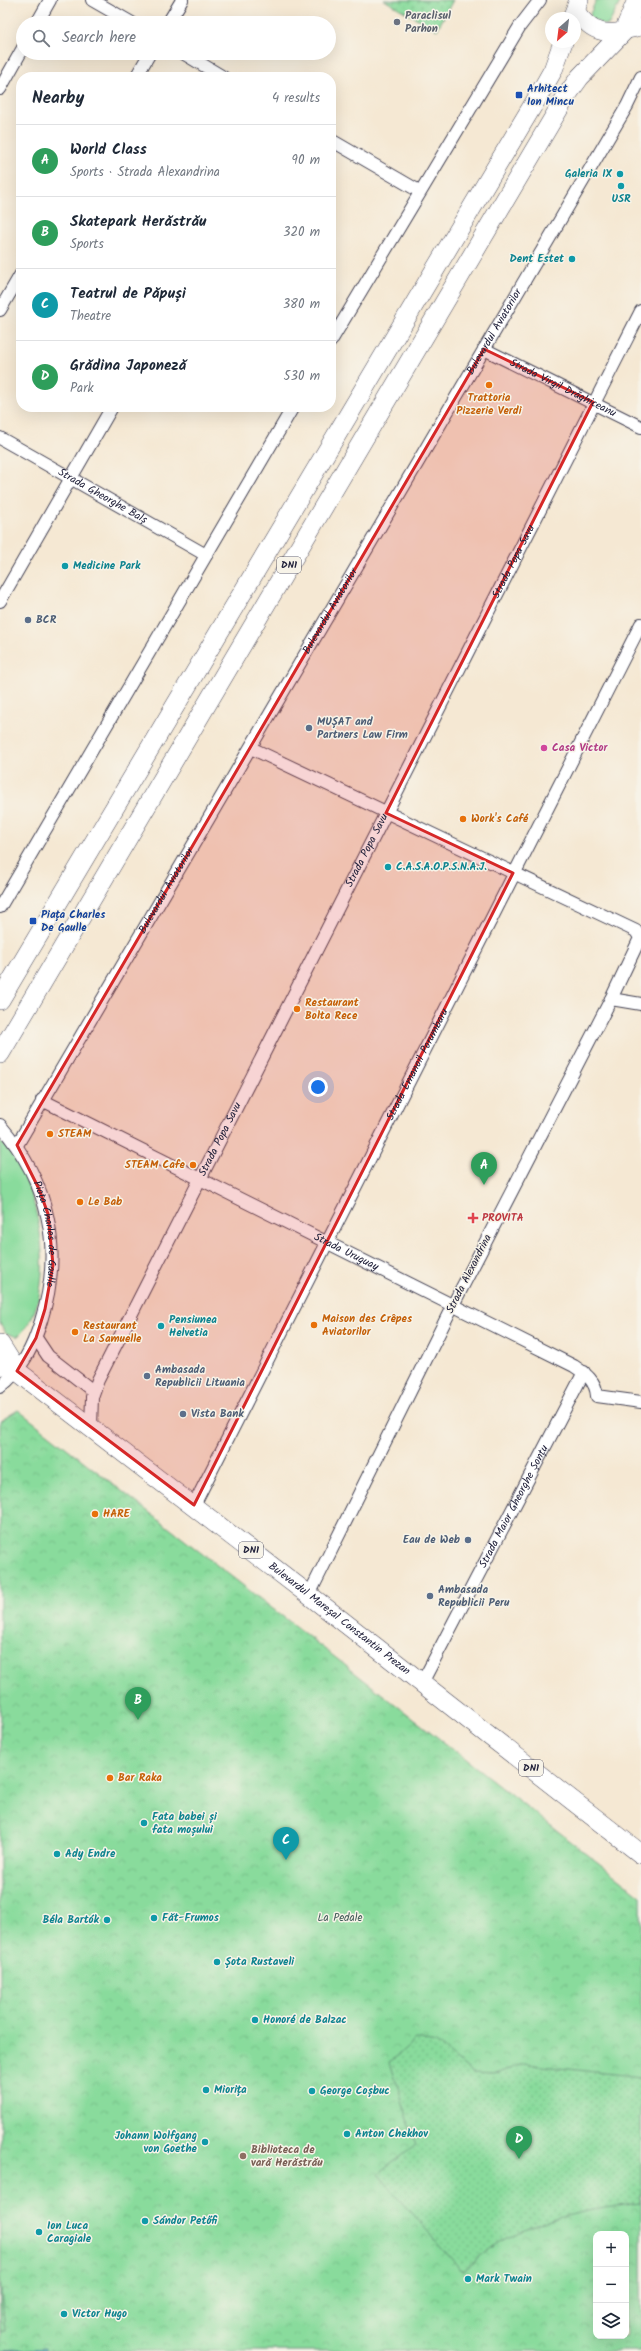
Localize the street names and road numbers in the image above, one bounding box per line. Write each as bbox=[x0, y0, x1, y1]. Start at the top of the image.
street label: Bulevardul Aviatorilor bbox=[462, 284, 528, 378]
street label: Strada Virgil Drăghiceanu bbox=[506, 354, 620, 423]
street label: Strada Gheorghe Balș bbox=[55, 464, 151, 529]
street label: Strada Popa Savu bbox=[487, 521, 540, 602]
road number: DN1 bbox=[277, 557, 301, 573]
street label: Bulevardul Aviatorilor bbox=[298, 563, 363, 658]
street label: Strada Popa Savu bbox=[341, 810, 394, 891]
street label: Bulevardul Aviatorilor bbox=[134, 843, 199, 937]
street label: Strada Emanoil Porumbaru bbox=[382, 1005, 454, 1124]
street label: Strada Popa Savu bbox=[194, 1099, 247, 1179]
street label: Piața Charles de Gaulle bbox=[28, 1178, 61, 1288]
street label: Strada Uruguay bbox=[311, 1228, 382, 1276]
street label: Strada Alexandrina bbox=[441, 1231, 497, 1317]
street label: Strada Maior Gheorghe Șonțu bbox=[474, 1441, 554, 1571]
road number: DN1 bbox=[239, 1542, 263, 1558]
street label: Bulevardul Mareșal Constantin Prezan bbox=[264, 1558, 414, 1680]
road number: DN1 bbox=[519, 1760, 543, 1776]

